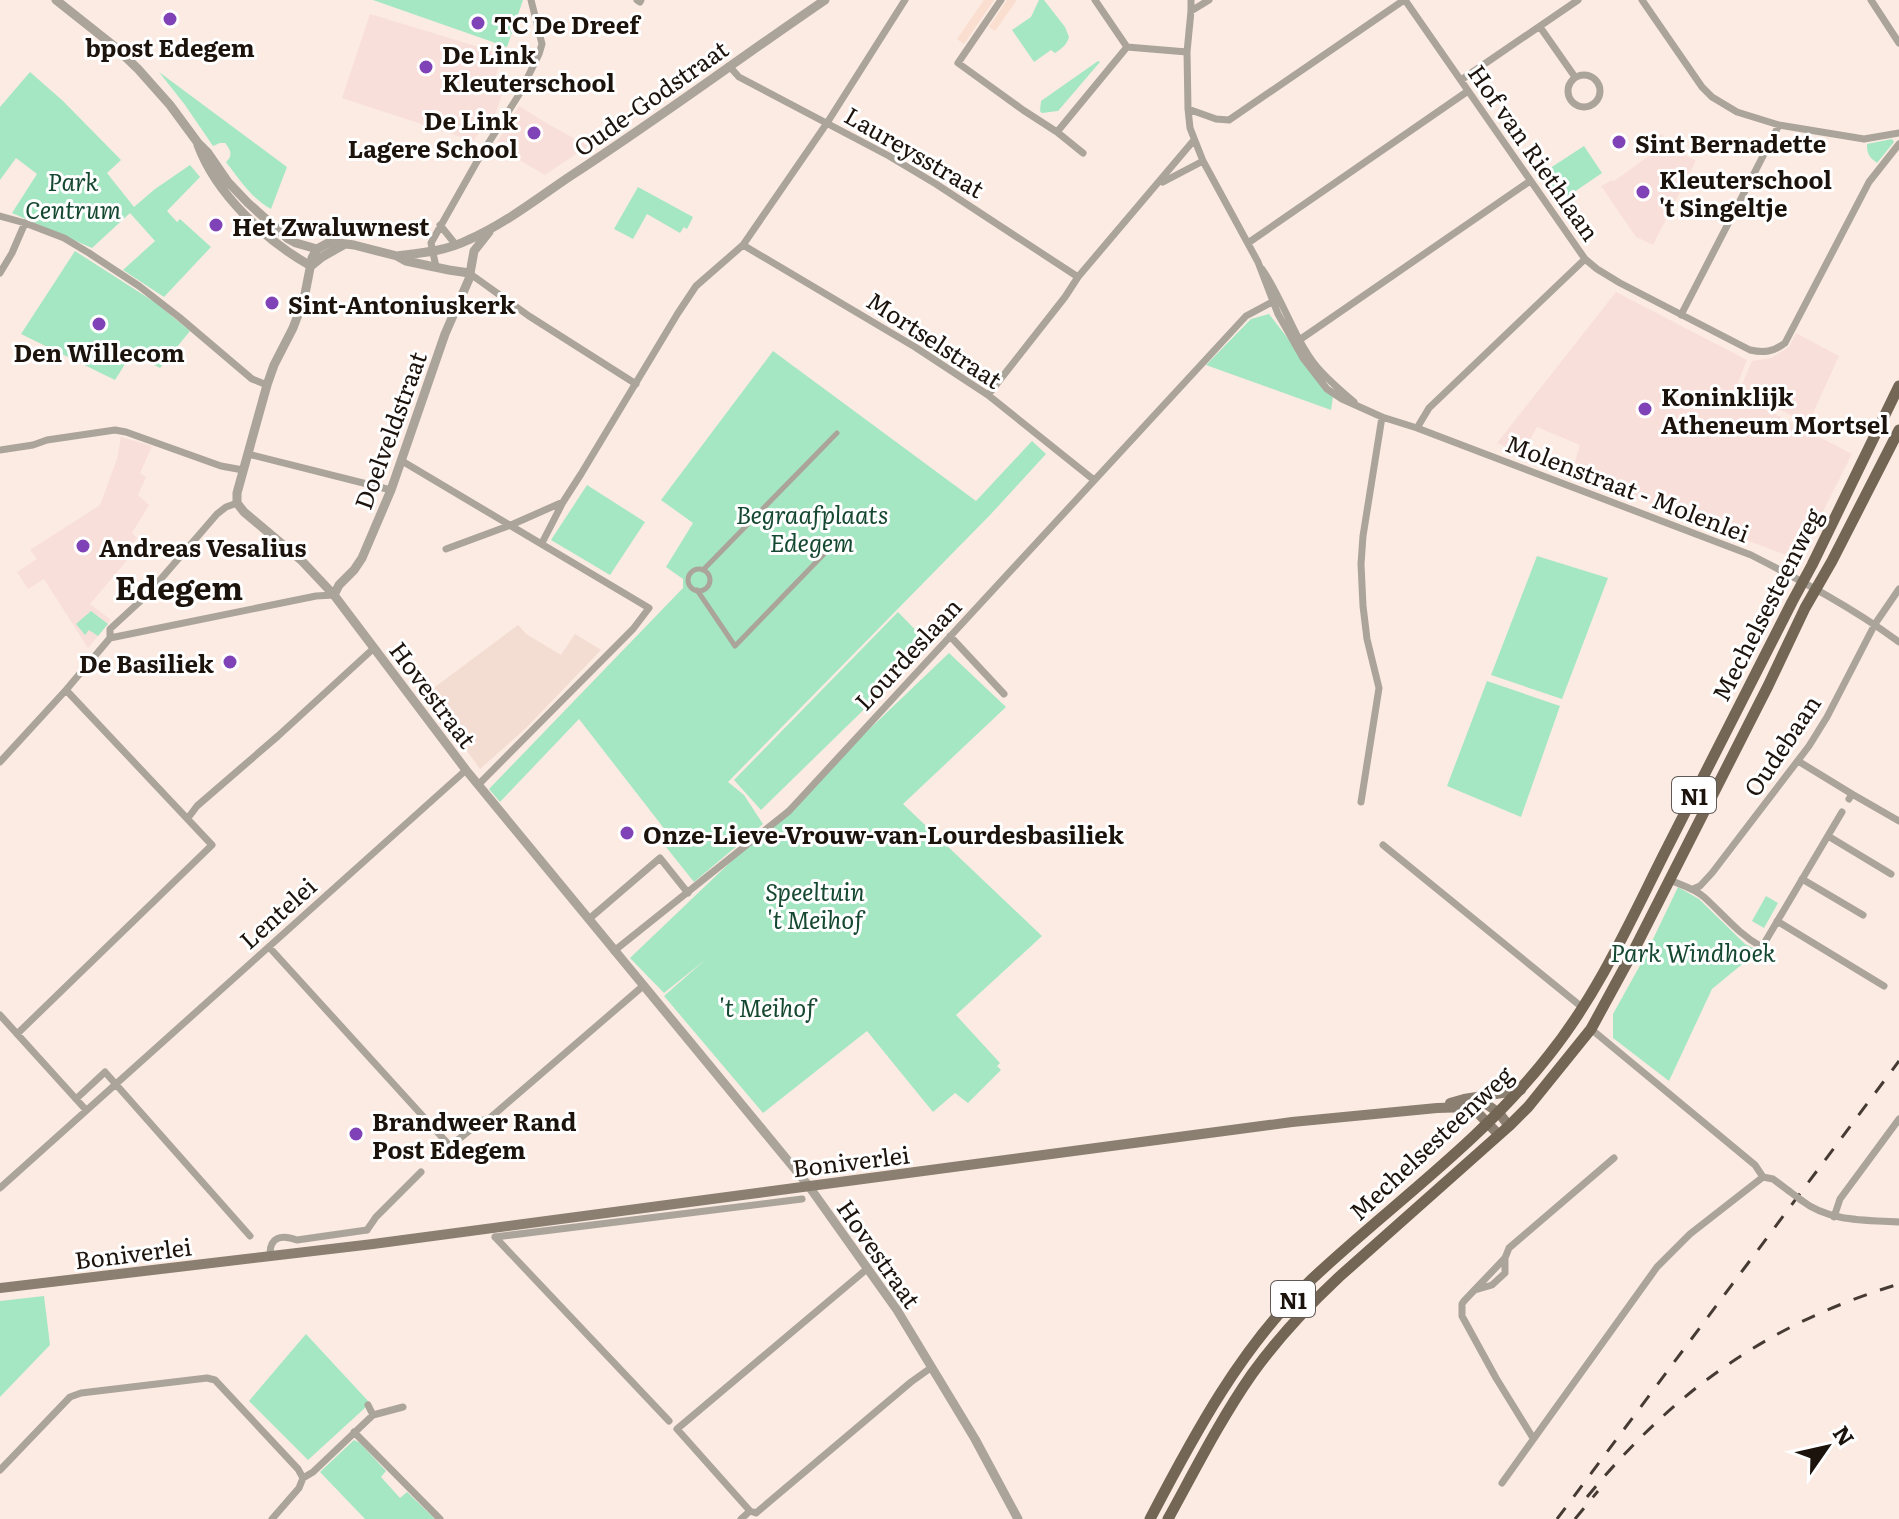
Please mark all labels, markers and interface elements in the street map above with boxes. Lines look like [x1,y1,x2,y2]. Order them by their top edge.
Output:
place label: TC De Dreef [494,6,642,41]
marker: bpost Edegem [161,10,179,28]
marker: TC De Dreef [469,14,487,32]
place label: bpost Edegem [85,29,255,64]
street label: Oude-Godstraat [566,30,735,163]
place label: De Link Kleuterschool [442,36,615,99]
street label: Hof van Riethlaan [1461,57,1609,247]
marker: De Link Kleuterschool [417,58,435,76]
street label: Laureysstraat [839,97,992,205]
place label: De Link Lagere School [348,102,519,165]
marker: De Link Lagere School [525,124,543,142]
place label: Sint Bernadette [1635,125,1826,160]
marker: Sint Bernadette [1610,133,1628,151]
place label: Kleuterschool 't Singeltje [1659,161,1832,224]
park label: Park Centrum [25,163,121,226]
marker: Kleuterschool 't Singeltje [1634,183,1652,201]
place label: Het Zwaluwnest [232,208,430,243]
marker: Het Zwaluwnest [207,216,225,234]
street label: Mortselstraat [860,282,1010,396]
place label: Sint-Antoniuskerk [288,286,516,321]
marker: Sint-Antoniuskerk [263,294,281,312]
marker: Den Willecom [90,315,108,333]
place label: Den Willecom [13,334,185,369]
street label: Doelveldstraat [344,346,434,514]
place label: Koninklijk Atheneum Mortsel [1661,378,1889,441]
marker: Koninklijk Atheneum Mortsel [1636,400,1654,418]
street label: Molenstraat - Molenlei [1501,424,1755,550]
park label: Begraafplaats Edegem [736,496,888,559]
street label: Mechelsesteenweg [1702,501,1830,707]
place label: Andreas Vesalius [99,529,306,564]
marker: Andreas Vesalius [74,537,92,555]
district label: Edegem [115,562,243,610]
street label: Lourdeslaan [846,589,968,717]
street label: Hovestraat [382,633,486,755]
place label: De Basiliek [79,645,215,680]
marker: De Basiliek [221,653,239,671]
street label: Oudebaan [1734,687,1828,803]
road number: N1 [1672,777,1716,813]
place label: Onze-Lieve-Vrouw-van-Lourdesbasiliek [643,816,1125,851]
marker: Onze-Lieve-Vrouw-van-Lourdesbasiliek [618,824,636,842]
street label: Lentelei [231,868,323,956]
park label: Speeltuin 't Meihof [765,873,866,936]
park label: Park Windhoek [1610,934,1777,969]
park label: 't Meihof [719,989,818,1024]
street label: Mechelsesteenweg [1340,1056,1520,1227]
place label: Brandweer Rand Post Edegem [372,1103,577,1166]
marker: Brandweer Rand Post Edegem [347,1125,365,1143]
street label: Boniverlei [790,1135,912,1185]
street label: Hovestraat [830,1192,930,1315]
street label: Boniverlei [72,1227,194,1277]
road number: N1 [1271,1281,1315,1317]
north arrow [1787,1407,1867,1487]
text: N [1826,1418,1864,1452]

